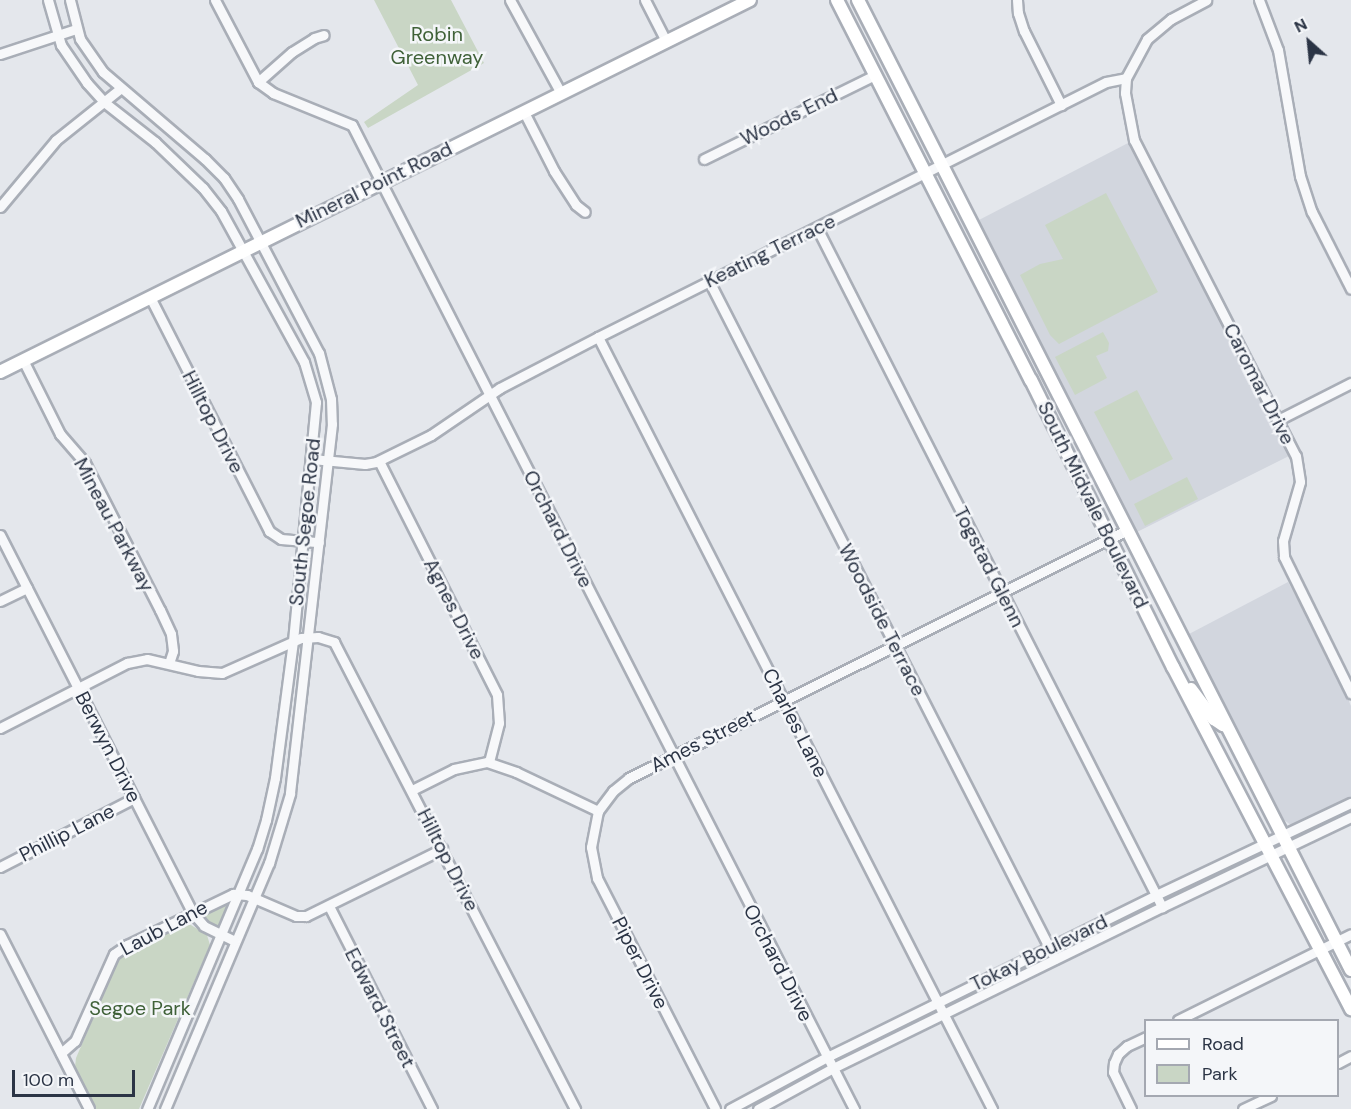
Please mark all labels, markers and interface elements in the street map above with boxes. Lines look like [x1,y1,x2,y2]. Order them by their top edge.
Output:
north arrow [1279,12,1339,72]
text: N [1291,14,1311,38]
park label: Robin Greenway [391,23,483,70]
street label: Woods End [736,83,842,151]
street label: Mineral Point Road [292,137,456,233]
street label: Keating Terrace [701,209,839,293]
street label: Caromar Drive [1218,319,1300,449]
street label: Hilltop Drive [177,367,249,477]
street label: South Midvale Boulevard [1032,398,1154,612]
street label: South Segoe Road [284,437,326,607]
street label: Mineau Parkway [69,454,159,596]
street label: Orchard Drive [518,466,598,592]
street label: Togstad Glenn [948,503,1030,631]
street label: Woodside Terrace [833,540,931,700]
street label: Agnes Drive [418,555,490,663]
street label: Charles Lane [757,664,833,782]
street label: Berwyn Drive [70,687,146,807]
street label: Ames Street [647,704,759,778]
street label: Phillip Lane [15,799,119,867]
street label: Hilltop Drive [412,805,484,915]
street label: Laub Lane [116,895,212,961]
street label: Orchard Drive [738,900,818,1026]
street label: Tokay Boulevard [967,909,1111,997]
street label: Piper Drive [607,913,673,1013]
street label: Edward Street [340,944,420,1072]
park label: Segoe Park [89,996,191,1020]
legend [1144,1019,1339,1097]
text: Road [1202,1032,1244,1056]
scale bar [15,1058,138,1096]
text: Park [1202,1062,1238,1086]
text: 100 m [23,1068,74,1092]

